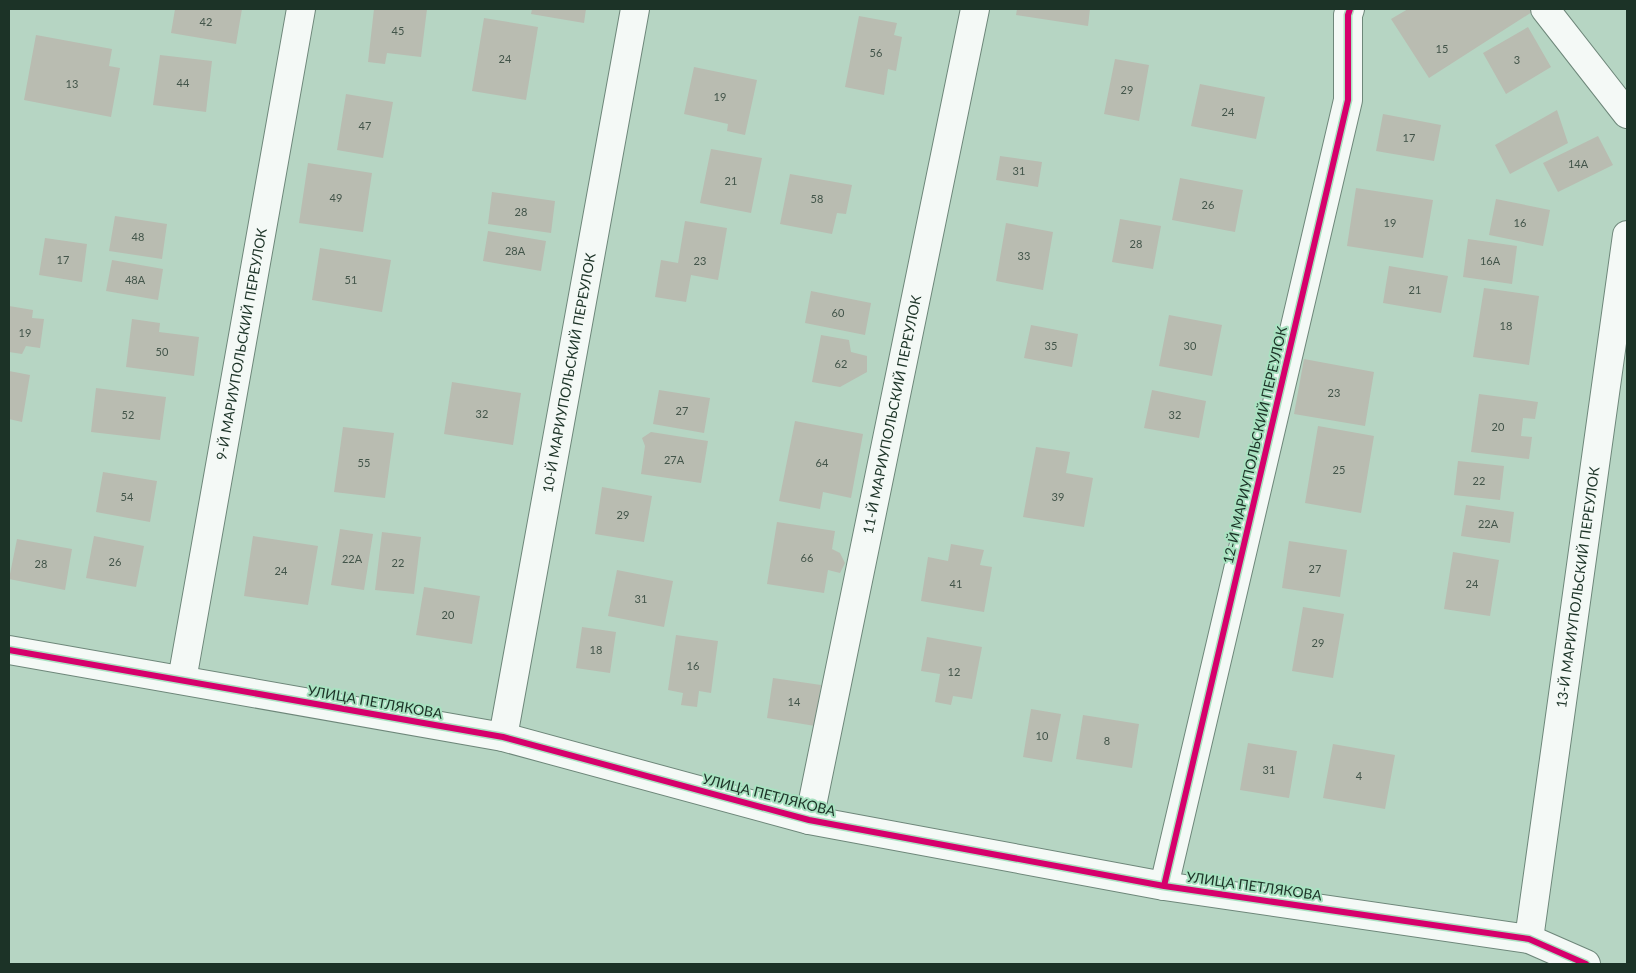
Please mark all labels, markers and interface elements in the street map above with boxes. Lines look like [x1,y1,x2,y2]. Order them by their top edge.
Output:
house number: 42 [200,15,212,28]
house number: 45 [392,24,404,37]
house number: 15 [1436,42,1448,55]
house number: 56 [870,46,882,59]
house number: 24 [499,52,512,65]
house number: 3 [1514,53,1520,66]
house number: 44 [177,76,190,89]
house number: 13 [66,77,78,90]
house number: 29 [1121,83,1133,96]
house number: 19 [714,90,726,103]
house number: 24 [1222,105,1235,118]
house number: 47 [359,119,371,132]
house number: 17 [1403,131,1415,144]
house number: 14А [1568,157,1589,170]
house number: 31 [1013,164,1025,177]
house number: 21 [725,174,737,187]
house number: 49 [330,191,342,204]
house number: 58 [811,192,823,205]
house number: 26 [1202,198,1214,211]
house number: 28 [515,205,527,218]
house number: 19 [1384,216,1396,229]
house number: 16 [1514,216,1526,229]
street label: 9-Й МАРИУПОЛЬСКИЙ ПЕРЕУЛОК [212,226,270,461]
house number: 48 [132,230,144,243]
house number: 28 [1130,237,1142,250]
house number: 28А [505,244,526,257]
house number: 33 [1018,249,1030,262]
street label: 10-Й МАРИУПОЛЬСКИЙ ПЕРЕУЛОК [538,251,599,494]
house number: 17 [57,253,69,266]
house number: 23 [694,254,706,267]
house number: 16А [1480,254,1501,267]
house number: 48А [125,273,146,286]
house number: 51 [345,273,357,286]
house number: 21 [1409,283,1421,296]
street label: 11-Й МАРИУПОЛЬСКИЙ ПЕРЕУЛОК [859,293,924,535]
house number: 60 [832,306,845,319]
house number: 18 [1500,319,1512,332]
street label: 12-Й МАРИУПОЛЬСКИЙ ПЕРЕУЛОК [1219,324,1290,565]
house number: 19 [19,326,31,339]
house number: 35 [1045,339,1057,352]
house number: 30 [1184,339,1197,352]
house number: 50 [156,345,169,358]
house number: 62 [835,357,847,370]
house number: 23 [1328,386,1340,399]
house number: 27 [676,404,688,417]
house number: 32 [476,407,488,420]
house number: 52 [122,408,134,421]
house number: 32 [1169,408,1181,421]
house number: 20 [1492,420,1505,433]
house number: 27А [664,453,685,466]
house number: 55 [358,456,370,469]
house number: 64 [816,456,829,469]
house number: 25 [1333,463,1345,476]
street label: 13-Й МАРИУПОЛЬСКИЙ ПЕРЕУЛОК [1552,465,1603,709]
house number: 22 [1473,474,1485,487]
house number: 54 [121,490,134,503]
house number: 39 [1052,490,1064,503]
house number: 29 [617,508,629,521]
house number: 22А [1478,517,1499,530]
house number: 66 [801,551,813,564]
house number: 22А [342,552,363,565]
house number: 26 [109,555,121,568]
house number: 22 [392,556,404,569]
house number: 28 [35,557,47,570]
house number: 27 [1309,562,1321,575]
house number: 24 [275,564,288,577]
house number: 41 [950,577,962,590]
house number: 24 [1466,577,1479,590]
house number: 31 [635,592,647,605]
house number: 20 [442,608,455,621]
house number: 29 [1312,636,1324,649]
house number: 18 [590,643,602,656]
house number: 16 [687,659,699,672]
house number: 12 [948,665,960,678]
street label: УЛИЦА ПЕТЛЯКОВА [306,681,444,722]
house number: 14 [788,695,801,708]
house number: 10 [1036,729,1049,742]
house number: 8 [1104,734,1110,747]
house number: 31 [1263,763,1275,776]
house number: 4 [1356,769,1363,782]
street label: УЛИЦА ПЕТЛЯКОВА [701,770,838,819]
street label: УЛИЦА ПЕТЛЯКОВА [1185,868,1323,904]

